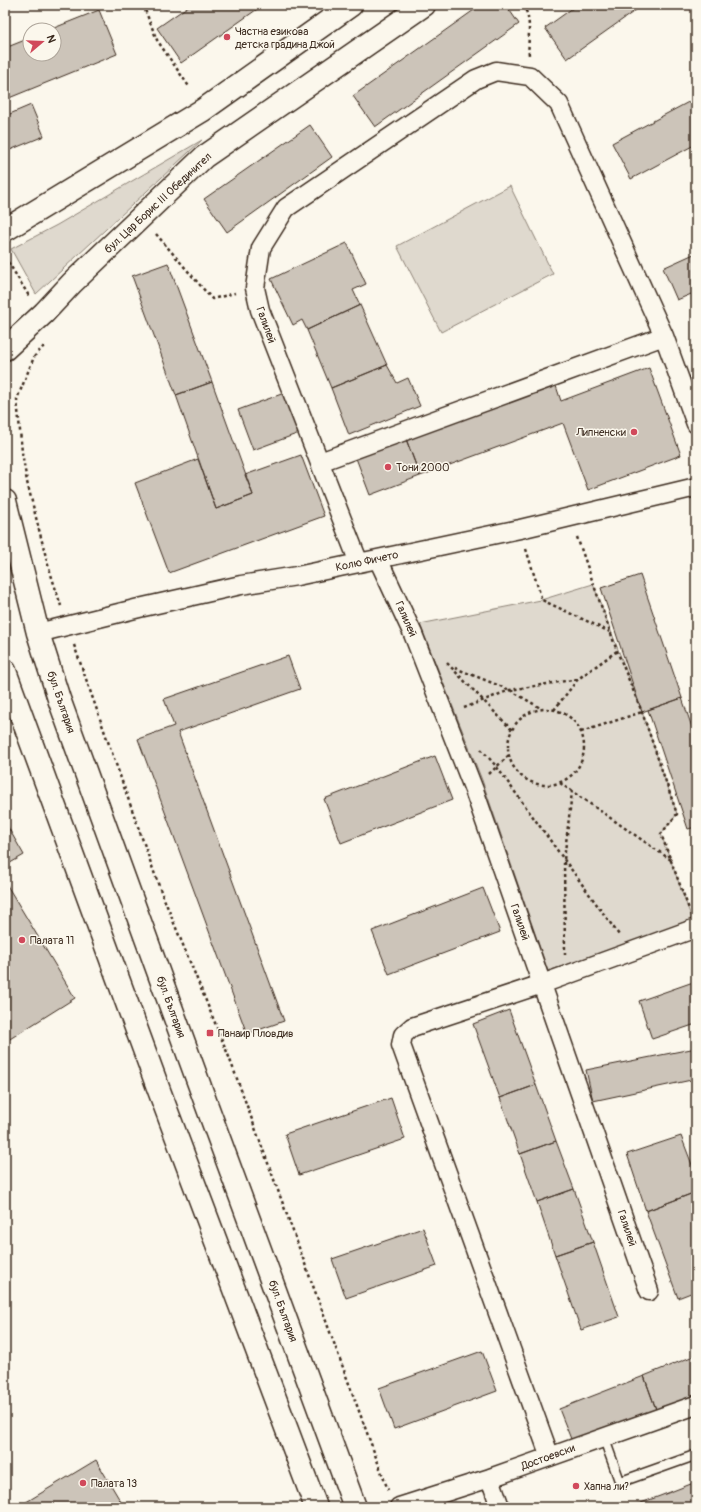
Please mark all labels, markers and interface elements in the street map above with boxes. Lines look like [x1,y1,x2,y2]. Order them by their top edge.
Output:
north arrow [22,22,62,62]
place label: Частна езикова детска градина Джой [235,25,335,51]
marker: Частна езикова детска градина Джой [222,32,232,42]
text: N [44,33,59,45]
street label: бул. Цар Борис III Обединител [102,150,214,256]
street label: Галилей [253,305,279,345]
place label: Липненски [575,426,626,439]
marker: Липненски [629,427,639,437]
place label: Тони 2000 [396,461,449,474]
marker: Тони 2000 [383,462,393,472]
street label: Колю Фичето [335,548,400,574]
street label: Галилей [392,599,420,639]
street label: бул. България [44,669,78,735]
street label: Галилей [508,902,532,942]
place label: Палата 11 [30,934,74,947]
marker: Палата 11 [17,935,27,945]
street label: бул. България [154,974,188,1040]
place label: Панаир Пловдив [218,1027,293,1040]
marker: Панаир Пловдив [205,1028,215,1038]
street label: Галилей [615,1208,639,1248]
street label: бул. България [266,1278,300,1344]
street label: Достоевски [518,1441,577,1473]
place label: Палата 13 [91,1477,137,1490]
marker: Палата 13 [78,1478,88,1488]
place label: Хапна ли? [584,1480,629,1493]
marker: Хапна ли? [571,1481,581,1491]

